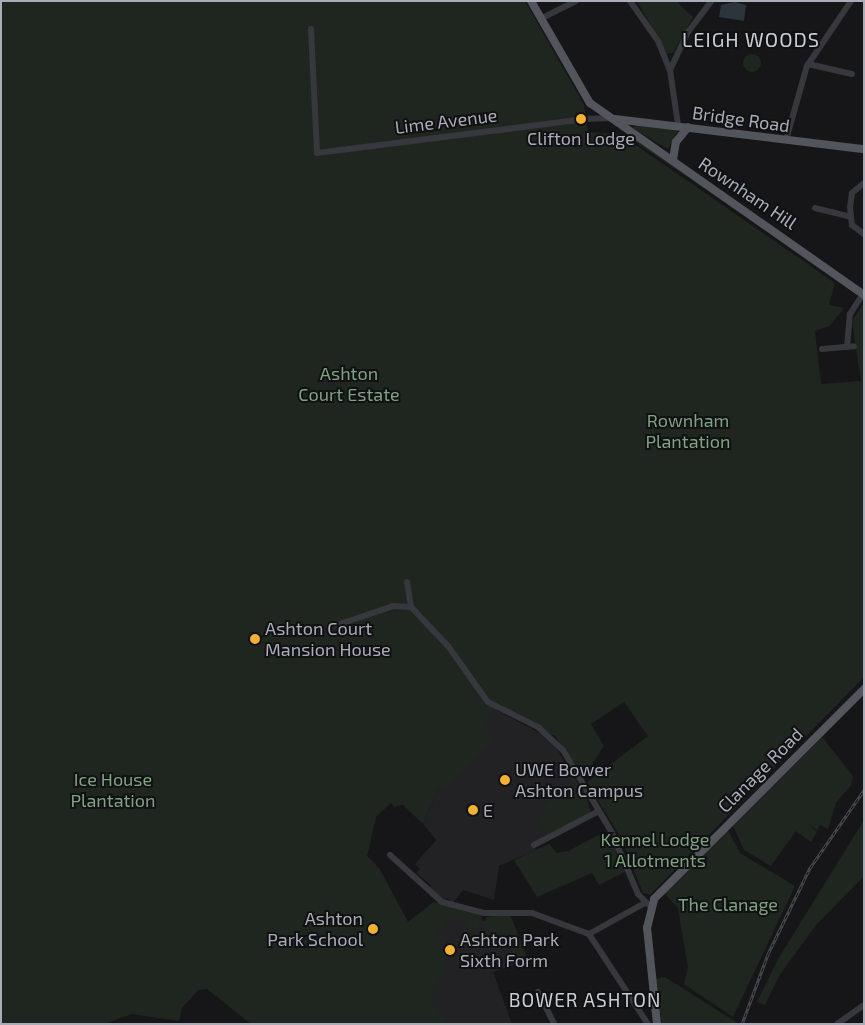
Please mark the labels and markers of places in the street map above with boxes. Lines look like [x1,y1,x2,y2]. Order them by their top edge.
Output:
marker: Clifton Lodge [575,113,587,125]
place label: Clifton Lodge [527,127,635,149]
place label: Ashton Court Mansion House [265,618,391,660]
marker: Ashton Court Mansion House [249,633,261,645]
place label: UWE Bower Ashton Campus [515,759,643,802]
marker: UWE Bower Ashton Campus [499,774,511,786]
place label: E [483,799,493,821]
marker: E [467,804,479,816]
place label: Ashton Park School [267,908,363,951]
marker: Ashton Park School [367,923,379,935]
place label: Ashton Park Sixth Form [460,929,559,972]
marker: Ashton Park Sixth Form [444,944,456,956]

